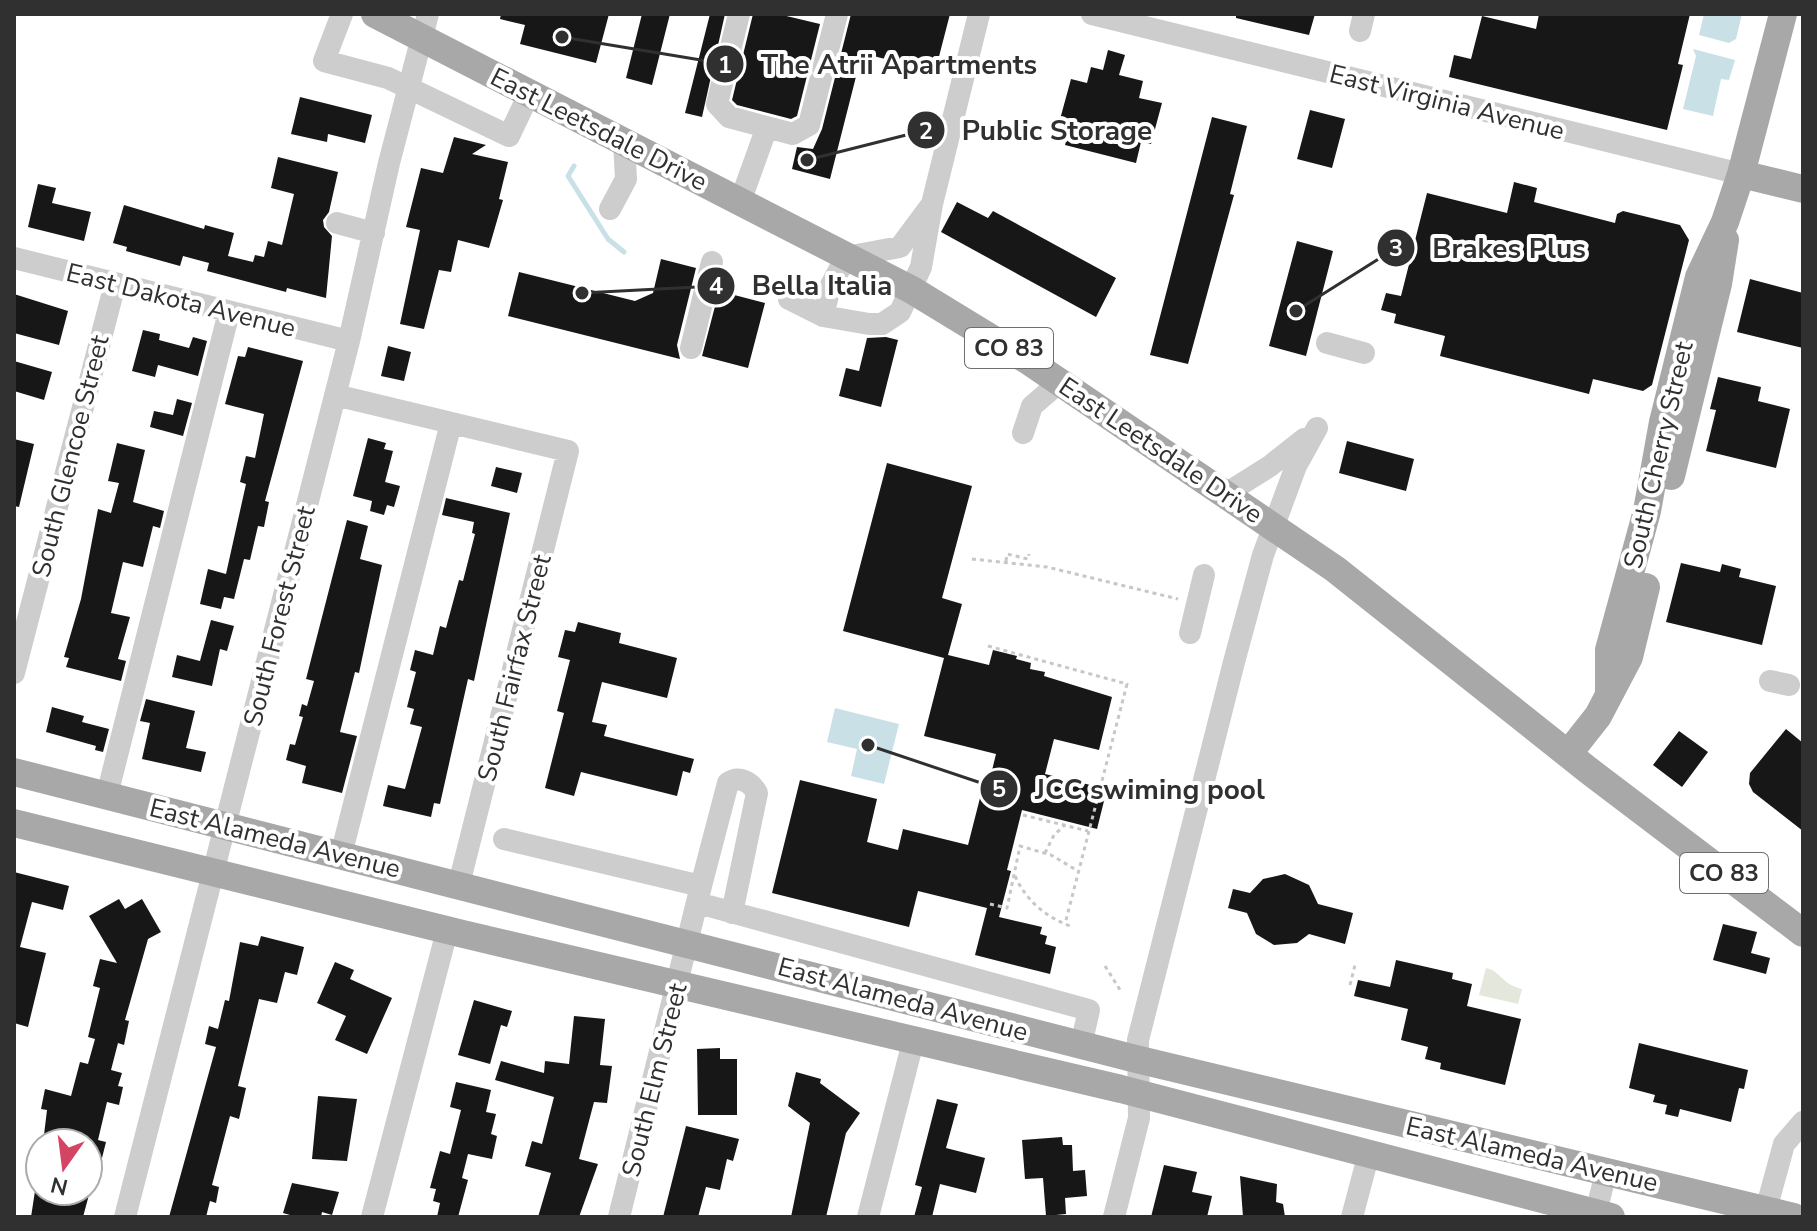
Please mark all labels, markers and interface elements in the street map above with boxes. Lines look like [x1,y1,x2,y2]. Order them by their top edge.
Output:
callout: The Atrii Apartments [705,38,1053,90]
text: The Atrii Apartments [761,46,1037,84]
text: 1 [718,49,732,81]
street label: East Virginia Avenue [1326,56,1568,149]
street label: East Leetsdale Drive [484,60,713,199]
callout: Public Storage [906,104,1168,156]
text: Public Storage [962,112,1152,150]
text: 2 [919,115,933,147]
callout: Brakes Plus [1376,222,1602,274]
text: Brakes Plus [1432,230,1586,268]
text: 3 [1389,232,1403,264]
street label: East Dakota Avenue [63,255,299,346]
callout: Bella Italia [696,260,909,312]
text: Bella Italia [752,267,892,305]
text: 4 [709,270,723,302]
road number: CO 83 [965,328,1053,368]
street label: South Glencoe Street [23,331,118,581]
street label: South Cherry Street [1615,337,1702,572]
street label: East Leetsdale Drive [1052,369,1270,532]
street label: South Forest Street [235,501,324,730]
street label: South Fairfax Street [469,550,560,785]
callout: JCC swiming pool [979,763,1281,815]
text: JCC swiming pool [1034,771,1265,809]
text: 5 [992,773,1006,805]
street label: East Alameda Avenue [146,790,404,887]
road number: CO 83 [1680,853,1768,893]
street label: East Alameda Avenue [774,949,1032,1050]
street label: South Elm Street [614,979,696,1181]
street label: East Alameda Avenue [1402,1108,1661,1201]
north arrow [24,1127,104,1207]
text: N [48,1169,71,1202]

